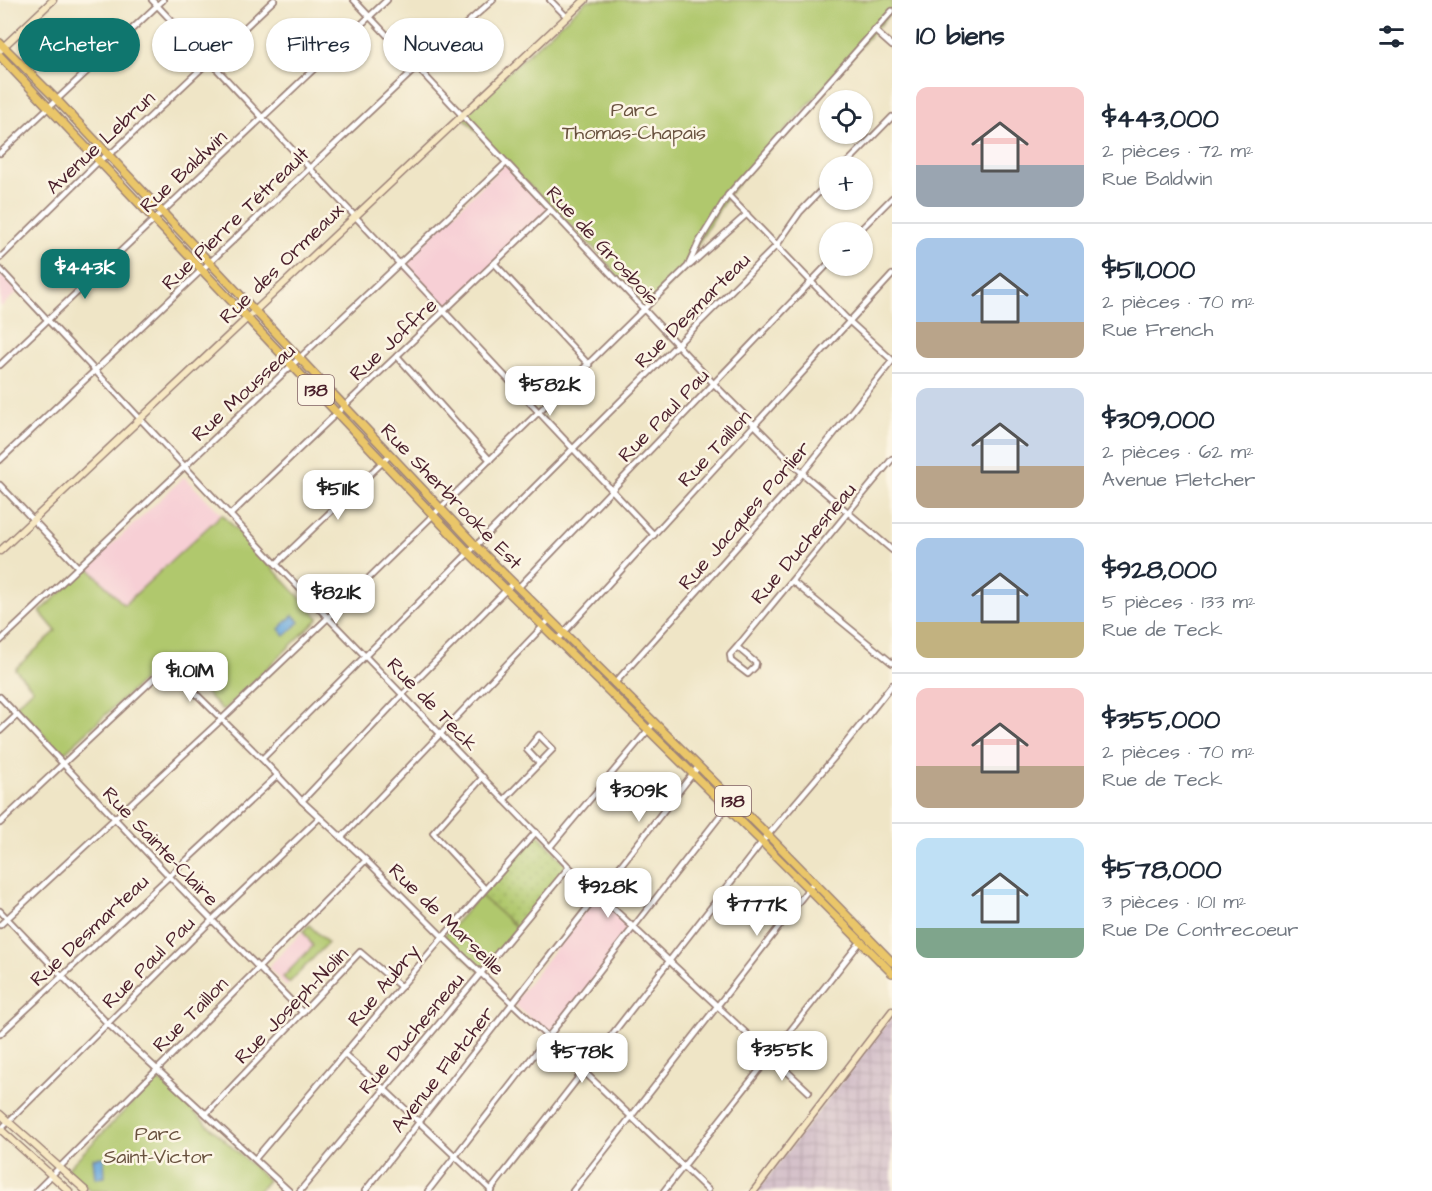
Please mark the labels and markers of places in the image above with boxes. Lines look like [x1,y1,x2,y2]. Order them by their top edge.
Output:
pin: $443K [43,249,127,300]
pin: $582K [508,366,592,417]
pin: $511K [296,470,380,521]
pin: $821K [294,574,378,625]
pin: $1.01M [141,652,239,703]
pin: $309K [597,772,681,823]
pin: $928K [566,868,650,919]
pin: $777K [715,886,799,937]
pin: $355K [740,1031,824,1082]
pin: $578K [540,1033,624,1084]

